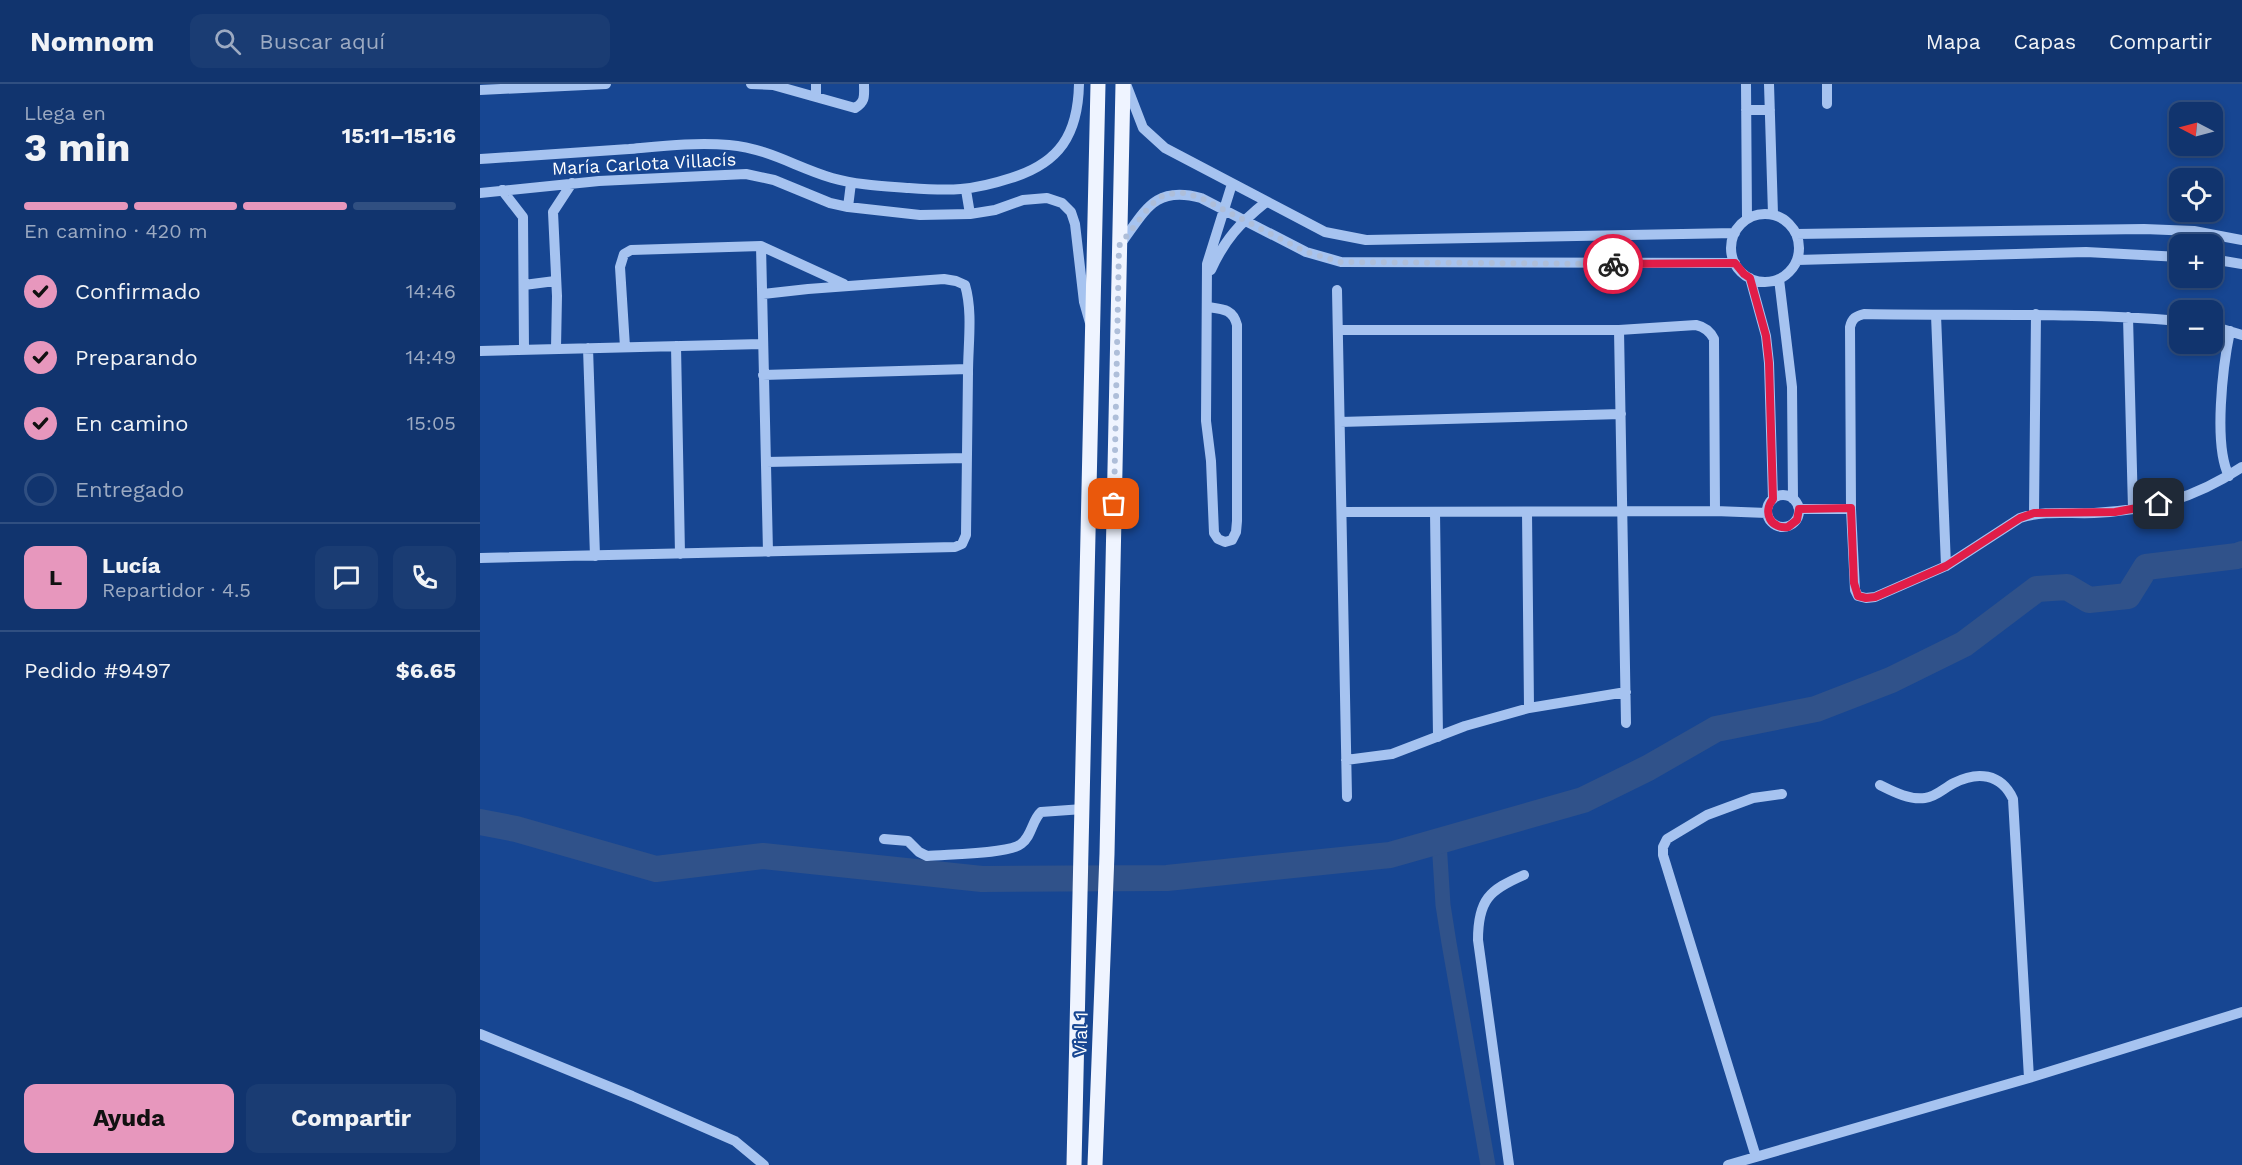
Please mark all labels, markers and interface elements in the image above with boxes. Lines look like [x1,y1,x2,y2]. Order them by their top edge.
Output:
search box [190,14,610,68]
text: Nomnom [30,25,154,58]
icon: search [211,25,244,58]
text: Buscar aquí [259,29,385,54]
text: Mapa [1926,29,1981,54]
text: Capas [2014,29,2076,54]
text: Compartir [2109,29,2212,54]
text: Llega en [24,101,106,125]
north arrow [2169,102,2223,156]
map controls [2169,102,2223,354]
text: 15:11–15:16 [342,123,456,148]
text: 3 min [24,125,131,170]
street label: María Carlota Villacís [551,148,737,179]
button: locate [2169,168,2223,222]
text: En camino · 420 m [24,219,208,243]
courier [1583,234,1643,294]
button: + [2169,234,2223,288]
icon: bike [1597,248,1630,281]
icon: check [24,275,57,308]
text: Confirmado [75,279,201,304]
text: 14:46 [406,279,456,303]
button: − [2169,300,2223,354]
icon: check [24,341,57,374]
text: Preparando [75,345,198,370]
text: 14:49 [406,345,456,369]
icon: check [24,407,57,440]
text: En camino [75,411,189,436]
text: 15:05 [407,411,456,435]
text: Entregado [75,477,184,502]
pin [1088,478,1139,529]
pin [2133,478,2184,529]
icon: bag [1097,487,1130,520]
icon: home [2142,487,2175,520]
button: chat [315,546,378,609]
button: phone [393,546,456,609]
text: Lucía [102,553,160,578]
text: L [49,565,62,590]
text: Repartidor · 4.5 [102,578,251,602]
text: Pedido #9497 [24,658,171,683]
text: $6.65 [396,658,456,683]
street label: Vial 1 [1069,1011,1092,1056]
button: Ayuda [24,1084,234,1153]
button: Compartir [246,1084,456,1153]

